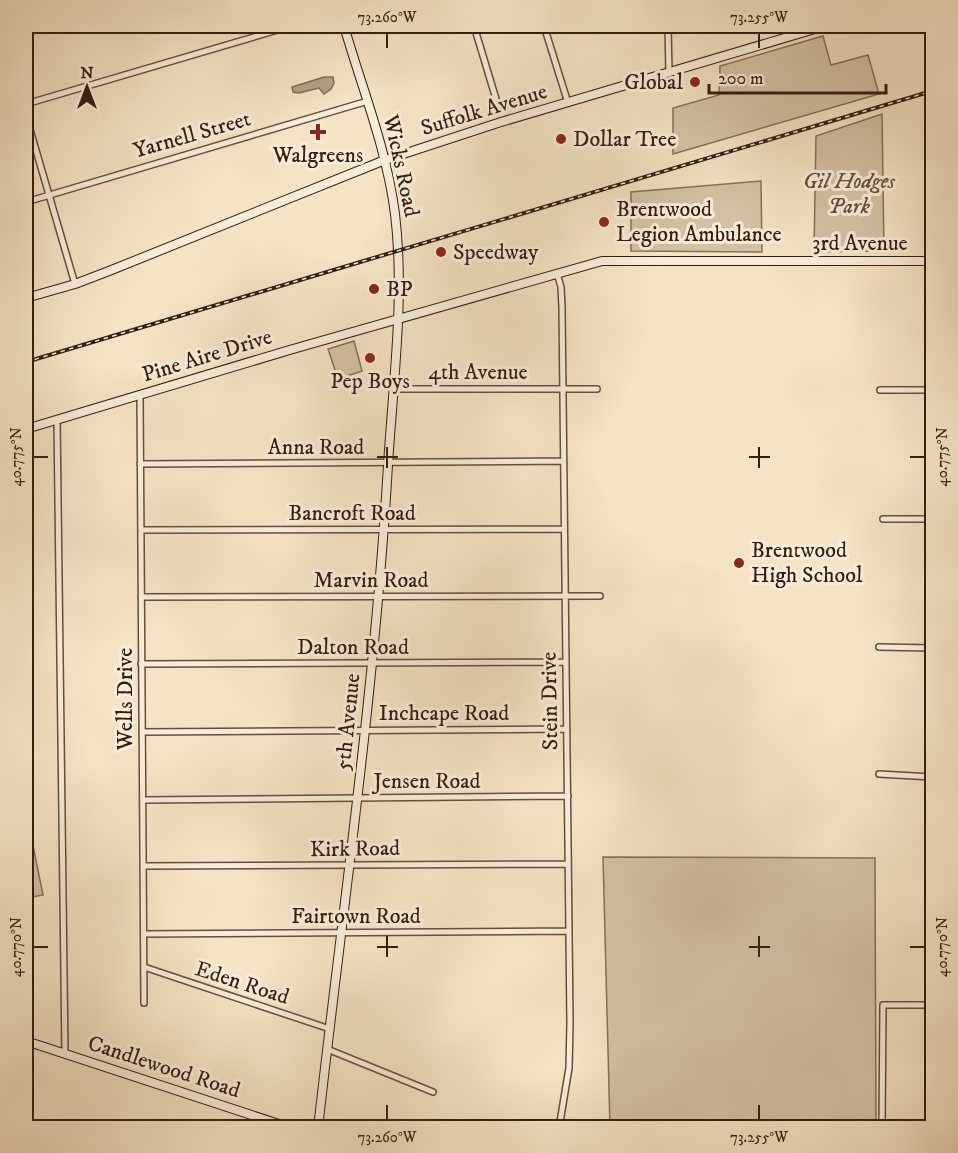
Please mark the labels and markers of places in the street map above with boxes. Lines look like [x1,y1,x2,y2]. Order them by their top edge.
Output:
place label: Global [624,69,683,96]
marker: Global [688,75,702,89]
marker: Walgreens [311,125,325,139]
place label: Dollar Tree [573,126,676,153]
marker: Dollar Tree [554,132,568,146]
place label: Walgreens [272,142,363,169]
place label: Brentwood Legion Ambulance [616,196,782,248]
marker: Brentwood Legion Ambulance [597,215,611,229]
place label: Speedway [453,239,539,266]
marker: Speedway [434,245,448,259]
place label: BP [386,276,413,303]
marker: BP [367,282,381,296]
marker: Pep Boys [363,351,377,365]
place label: Pep Boys [330,368,410,395]
place label: Brentwood High School [751,537,863,589]
marker: Brentwood High School [732,556,746,570]

